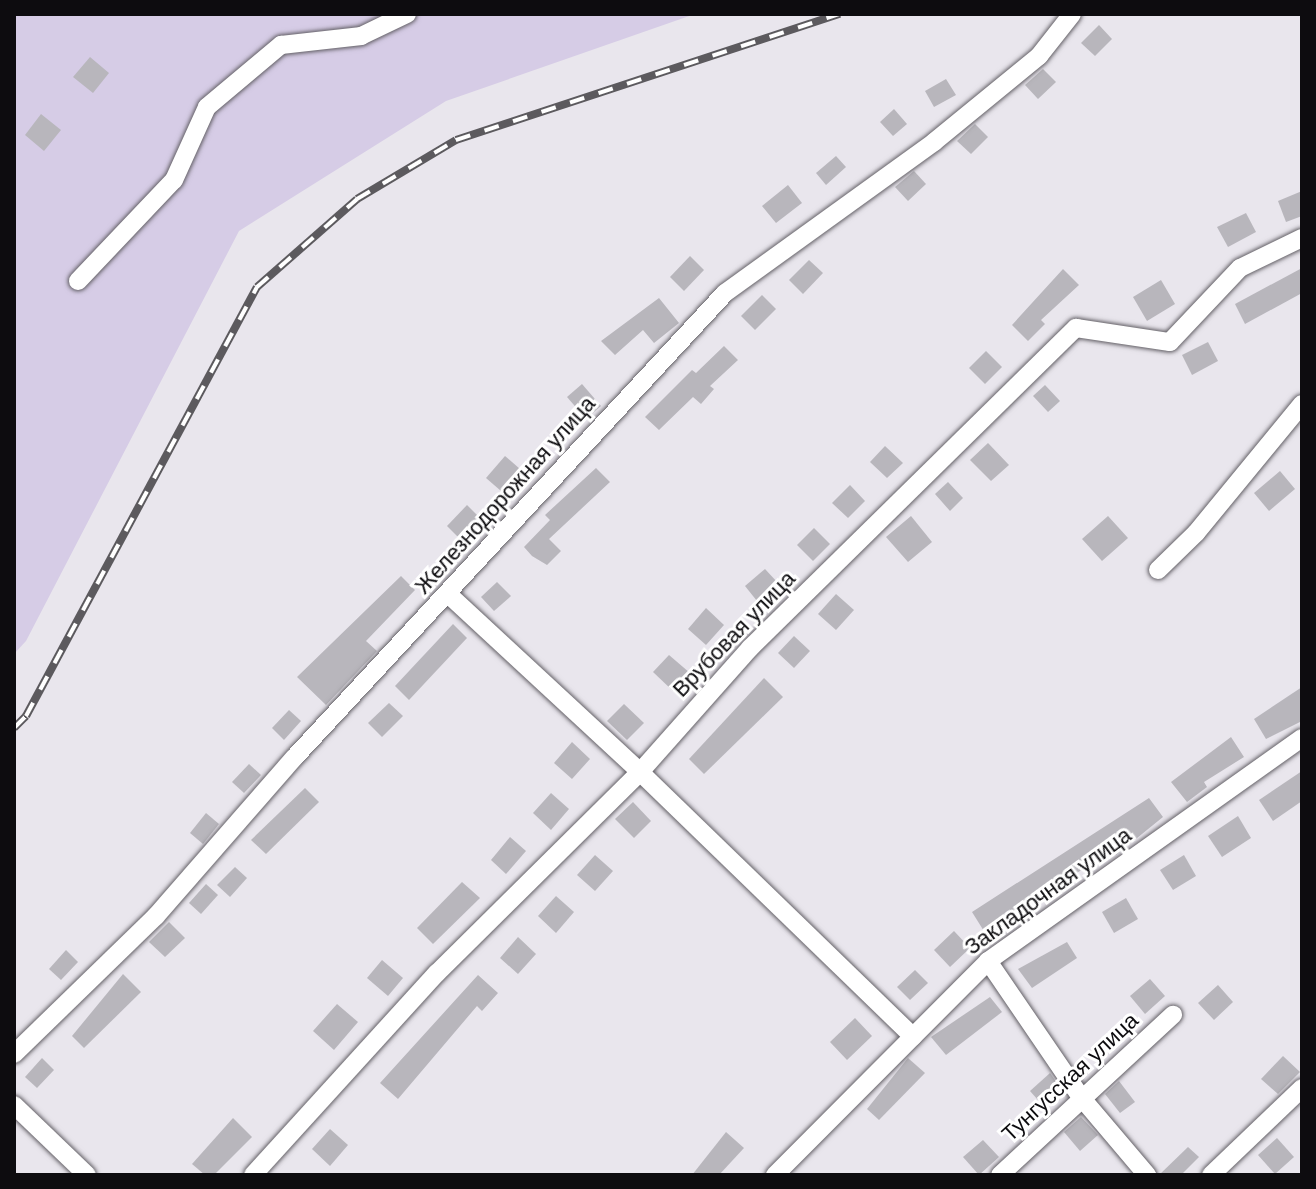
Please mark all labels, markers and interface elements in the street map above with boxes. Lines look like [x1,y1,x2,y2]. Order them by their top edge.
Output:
street label: Железнодорожная улица [409,391,601,599]
street label: Врубовая улица [667,566,801,702]
street label: Закладочная улица [960,822,1136,960]
street label: Тунгусская улица [996,1007,1144,1147]

